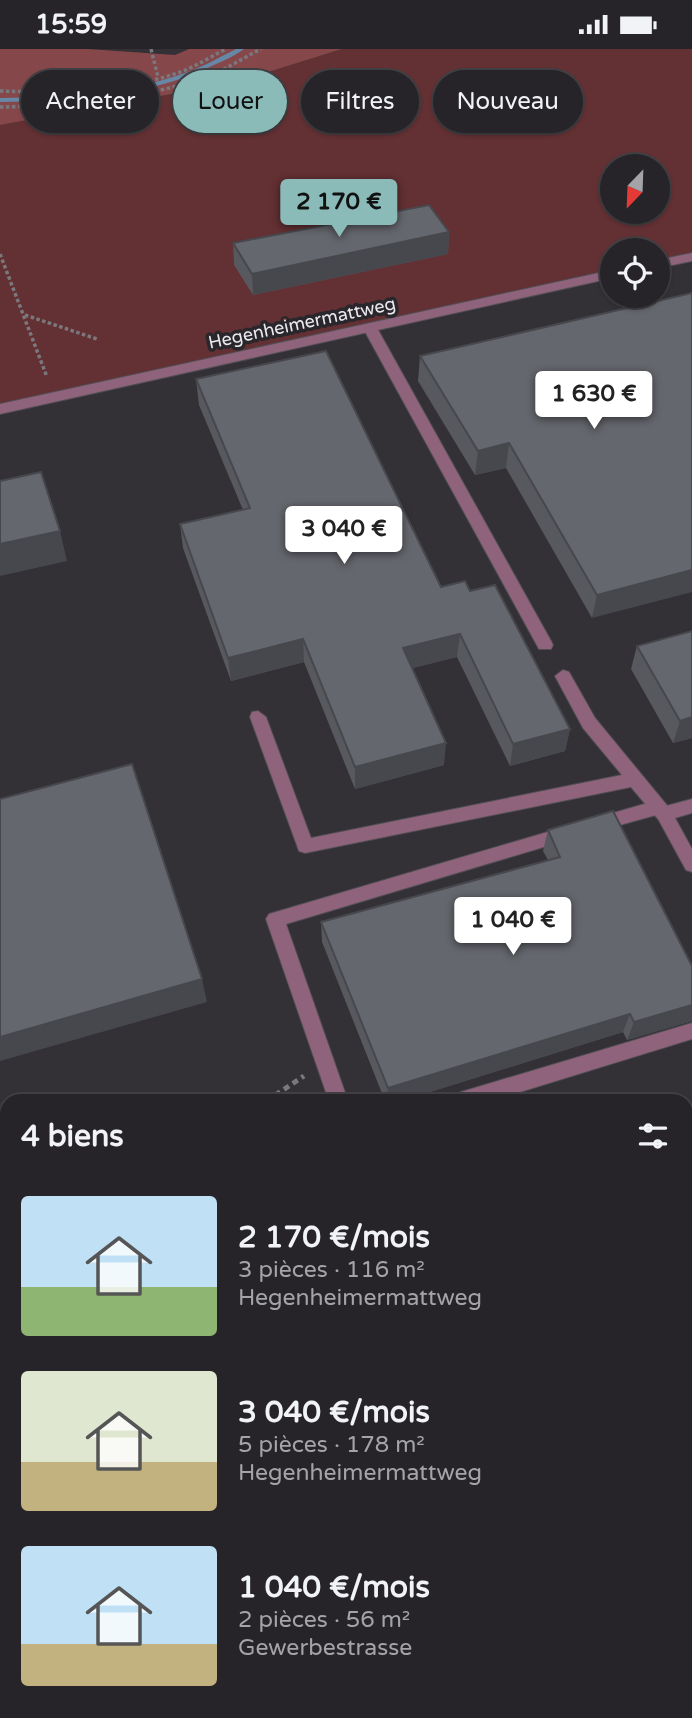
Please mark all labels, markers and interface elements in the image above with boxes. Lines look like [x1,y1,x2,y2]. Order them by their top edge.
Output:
text: 15:59 [35,9,107,40]
chip: Acheter [21,70,159,133]
chip: Louer [173,70,287,133]
chip: Filtres [301,70,419,133]
chip: Nouveau [433,70,583,133]
north arrow [600,154,670,224]
map controls [600,154,670,308]
pin: 2 170 € [274,179,404,239]
text: 2 170 € [296,188,382,216]
button: locate [600,238,670,308]
street label: Hegenheimermattweg [206,292,398,354]
pin: 1 630 € [529,371,659,431]
text: 1 630 € [551,380,637,408]
pin: 3 040 € [279,507,409,566]
text: 3 040 € [301,515,387,543]
pin: 1 040 € [448,897,578,957]
text: 1 040 € [470,906,556,934]
icon: filters [634,1117,672,1155]
text: 4 biens [21,1118,124,1155]
text: 2 170 €/mois [238,1219,430,1256]
icon: home [77,1224,161,1308]
text: 3 pièces · 116 m² [238,1256,425,1284]
text: Hegenheimermattweg [238,1284,482,1312]
text: 3 040 €/mois [238,1394,430,1431]
icon: home [77,1399,161,1483]
text: 5 pièces · 178 m² [238,1431,425,1459]
text: Hegenheimermattweg [238,1459,482,1487]
text: 1 040 €/mois [238,1569,430,1606]
icon: home [77,1574,161,1658]
text: 2 pièces · 56 m² [238,1606,410,1634]
text: Gewerbestrasse [238,1634,412,1662]

